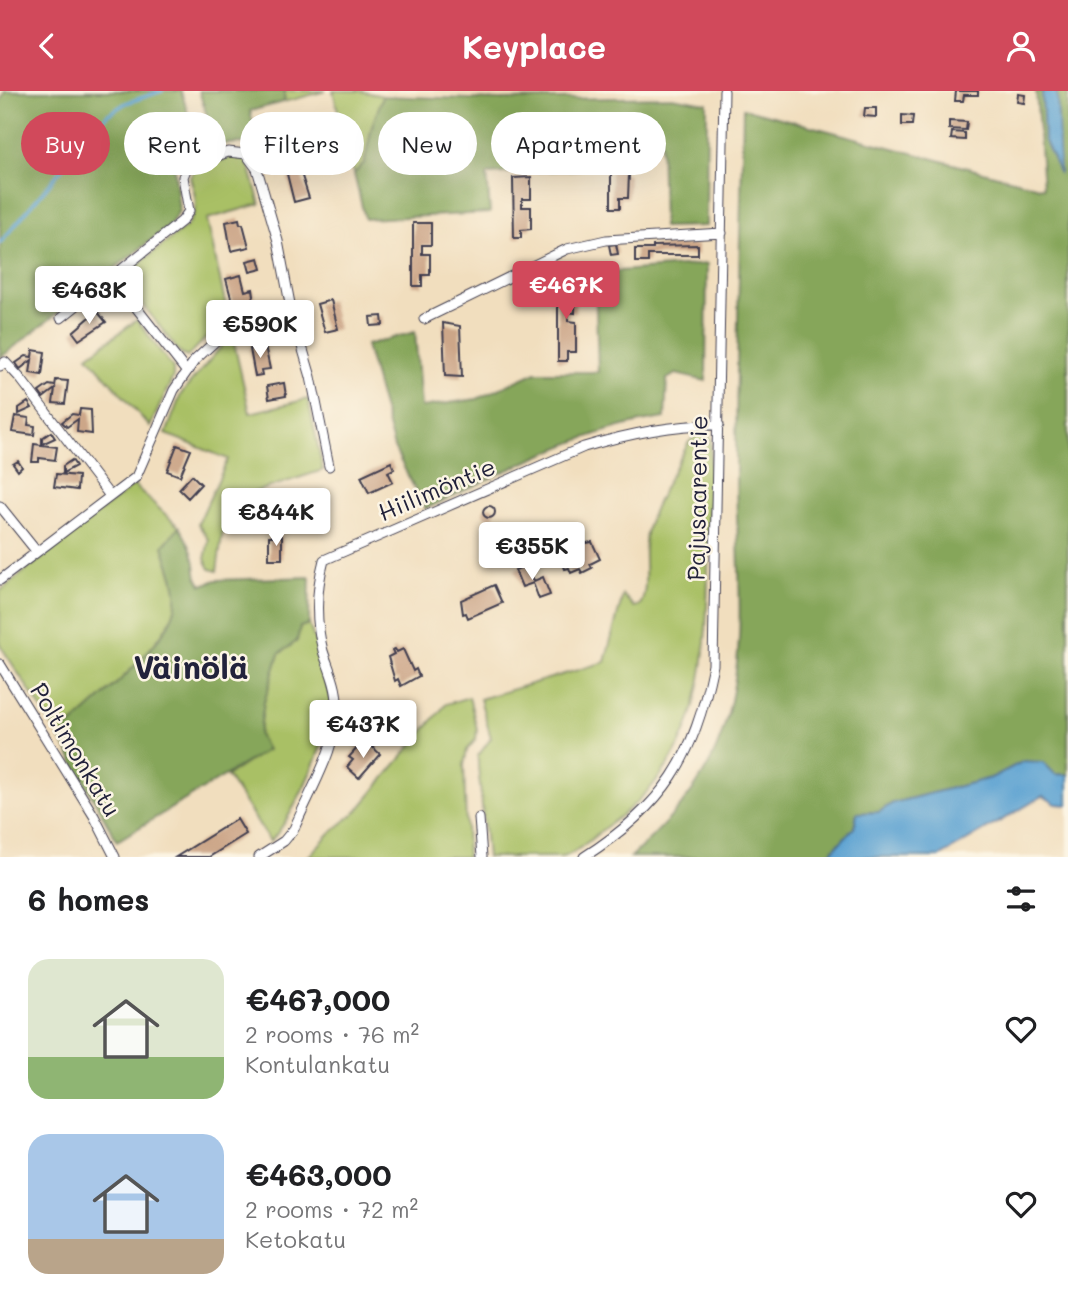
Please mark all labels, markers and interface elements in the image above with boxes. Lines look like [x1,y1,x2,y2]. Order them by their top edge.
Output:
text: Keyplace [462,25,606,67]
icon: back [28,27,66,65]
icon: person [1002,27,1040,65]
chip: Buy [21,112,110,175]
chip: Rent [124,112,226,175]
chip: Filters [240,112,364,175]
chip: New [378,112,477,175]
chip: Apartment [491,112,666,175]
pin: €467K [517,261,615,321]
pin: €463K [40,267,138,326]
text: €467K [528,269,604,299]
text: €463K [51,274,127,304]
pin: €590K [211,301,309,360]
text: €590K [222,308,298,338]
street label: Pajusaarentie [680,415,713,581]
street label: Hiilimöntie [373,450,500,527]
pin: €844K [227,489,325,548]
text: €844K [237,496,315,526]
pin: €355K [483,523,581,582]
text: €355K [495,530,569,560]
district label: Väinölä [133,645,249,687]
street label: Poltimonkatu [24,677,128,822]
pin: €437K [314,701,412,760]
text: €437K [326,708,400,738]
text: 6 homes [28,879,149,919]
icon: filters [1002,880,1040,918]
text: €467,000 [245,979,390,1019]
icon: home [84,987,168,1071]
icon: heart [1002,1010,1040,1048]
text: 2 rooms · 76 m² [245,1019,419,1049]
text: Kontulankatu [245,1049,390,1079]
text: €463,000 [245,1154,392,1194]
icon: home [84,1162,168,1246]
icon: heart [1002,1185,1040,1223]
text: 2 rooms · 72 m² [245,1194,418,1224]
text: Ketokatu [245,1224,346,1254]

